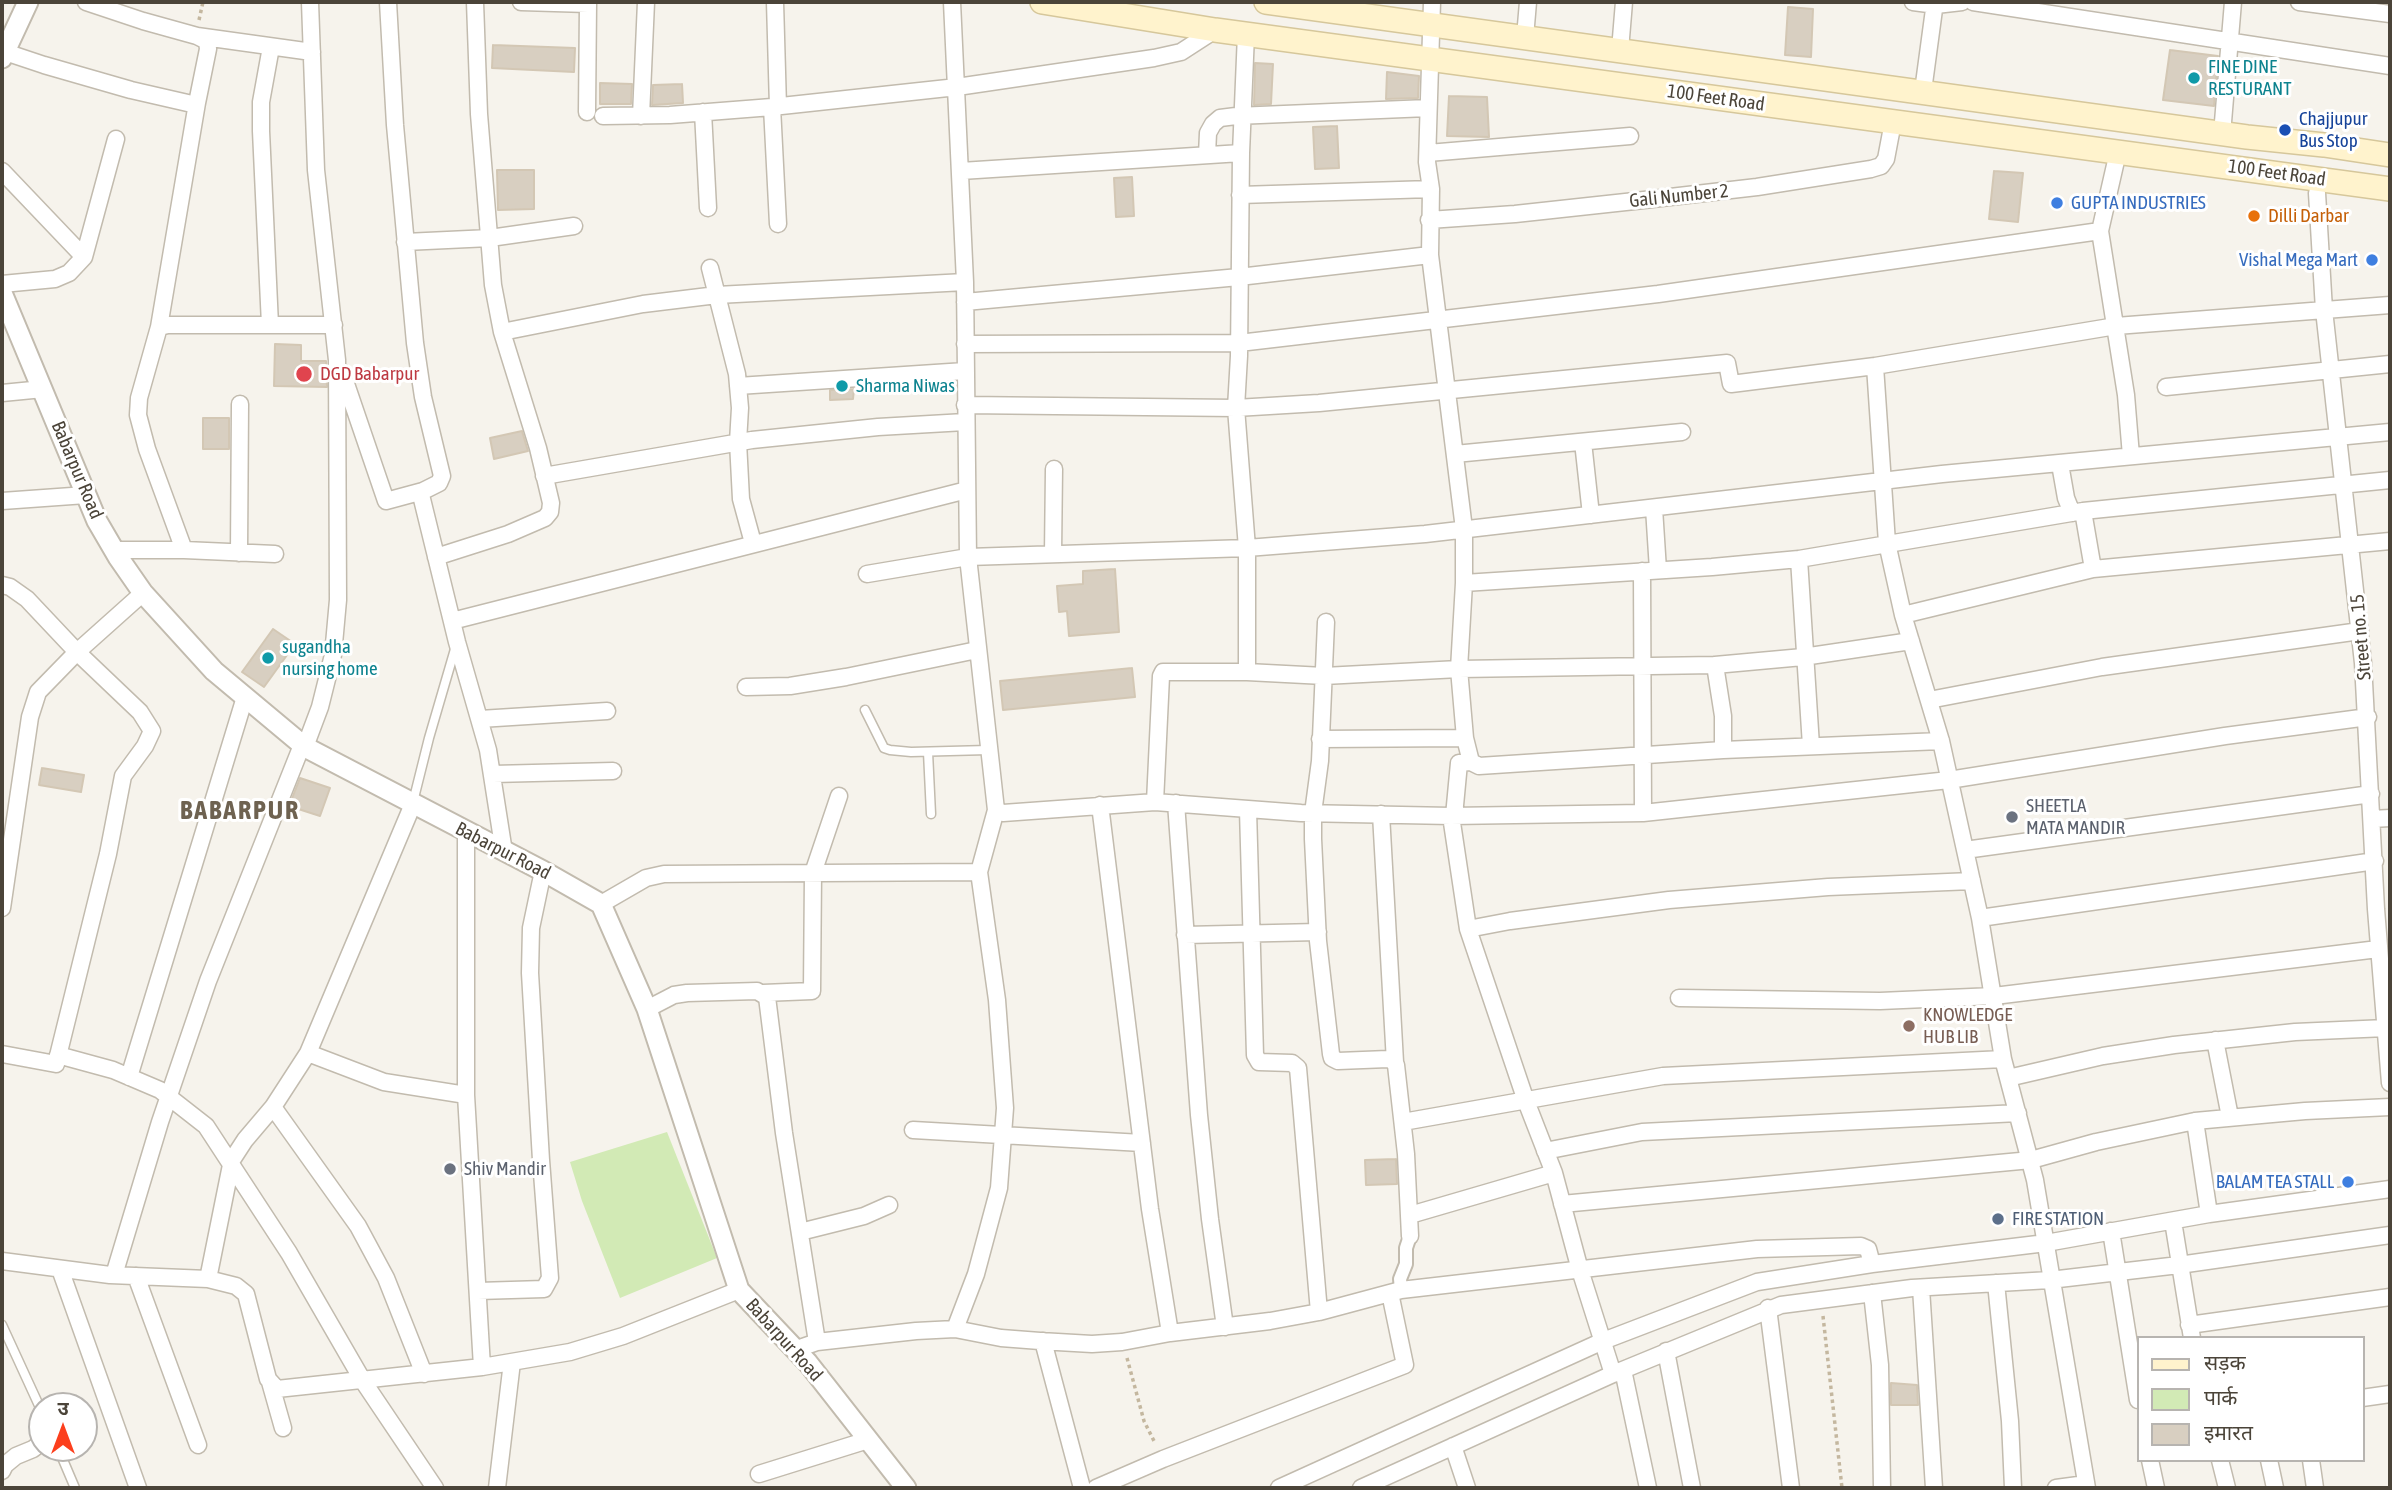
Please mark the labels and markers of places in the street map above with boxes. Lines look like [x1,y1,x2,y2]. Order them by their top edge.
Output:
place label: FINE DINE RESTURANT [2208,56,2291,100]
marker: FINE DINE RESTURANT [2186,70,2202,86]
place label: Chajjupur Bus Stop [2299,108,2367,152]
marker: Chajjupur Bus Stop [2277,122,2293,138]
place label: GUPTA INDUSTRIES [2071,192,2206,214]
marker: GUPTA INDUSTRIES [2049,195,2065,211]
place label: Dilli Darbar [2268,205,2349,227]
marker: Dilli Darbar [2246,208,2262,224]
place label: Vishal Mega Mart [2239,249,2358,271]
marker: Vishal Mega Mart [2364,252,2380,268]
place label: DGD Babarpur [320,363,419,385]
marker: DGD Babarpur [294,364,314,384]
place label: Sharma Niwas [856,375,955,397]
marker: Sharma Niwas [834,378,850,394]
place label: sugandha nursing home [282,636,378,680]
marker: sugandha nursing home [260,650,276,666]
place label: SHEETLA MATA MANDIR [2026,795,2125,839]
marker: SHEETLA MATA MANDIR [2004,809,2020,825]
place label: KNOWLEDGE HUB LIB [1923,1004,2012,1048]
marker: KNOWLEDGE HUB LIB [1901,1018,1917,1034]
place label: Shiv Mandir [464,1158,546,1180]
marker: Shiv Mandir [442,1161,458,1177]
place label: BALAM TEA STALL [2216,1171,2334,1193]
marker: BALAM TEA STALL [2340,1174,2356,1190]
place label: FIRE STATION [2012,1208,2104,1230]
marker: FIRE STATION [1990,1211,2006,1227]

